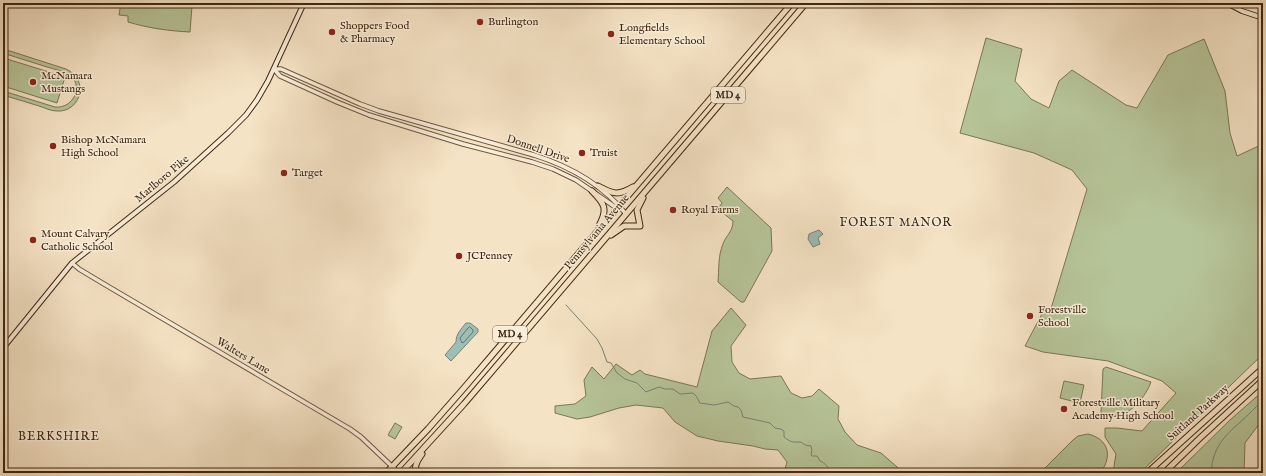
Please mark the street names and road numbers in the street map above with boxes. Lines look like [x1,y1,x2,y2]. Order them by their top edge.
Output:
road number: MD 4 [711,87,745,103]
street label: Donnell Drive [505,132,571,166]
street label: Marlboro Pike [132,152,192,206]
street label: Pennsylvania Avenue [561,191,633,273]
road number: MD 4 [493,326,527,342]
street label: Walters Lane [214,335,272,377]
street label: Suitland Parkway [1164,381,1232,444]

